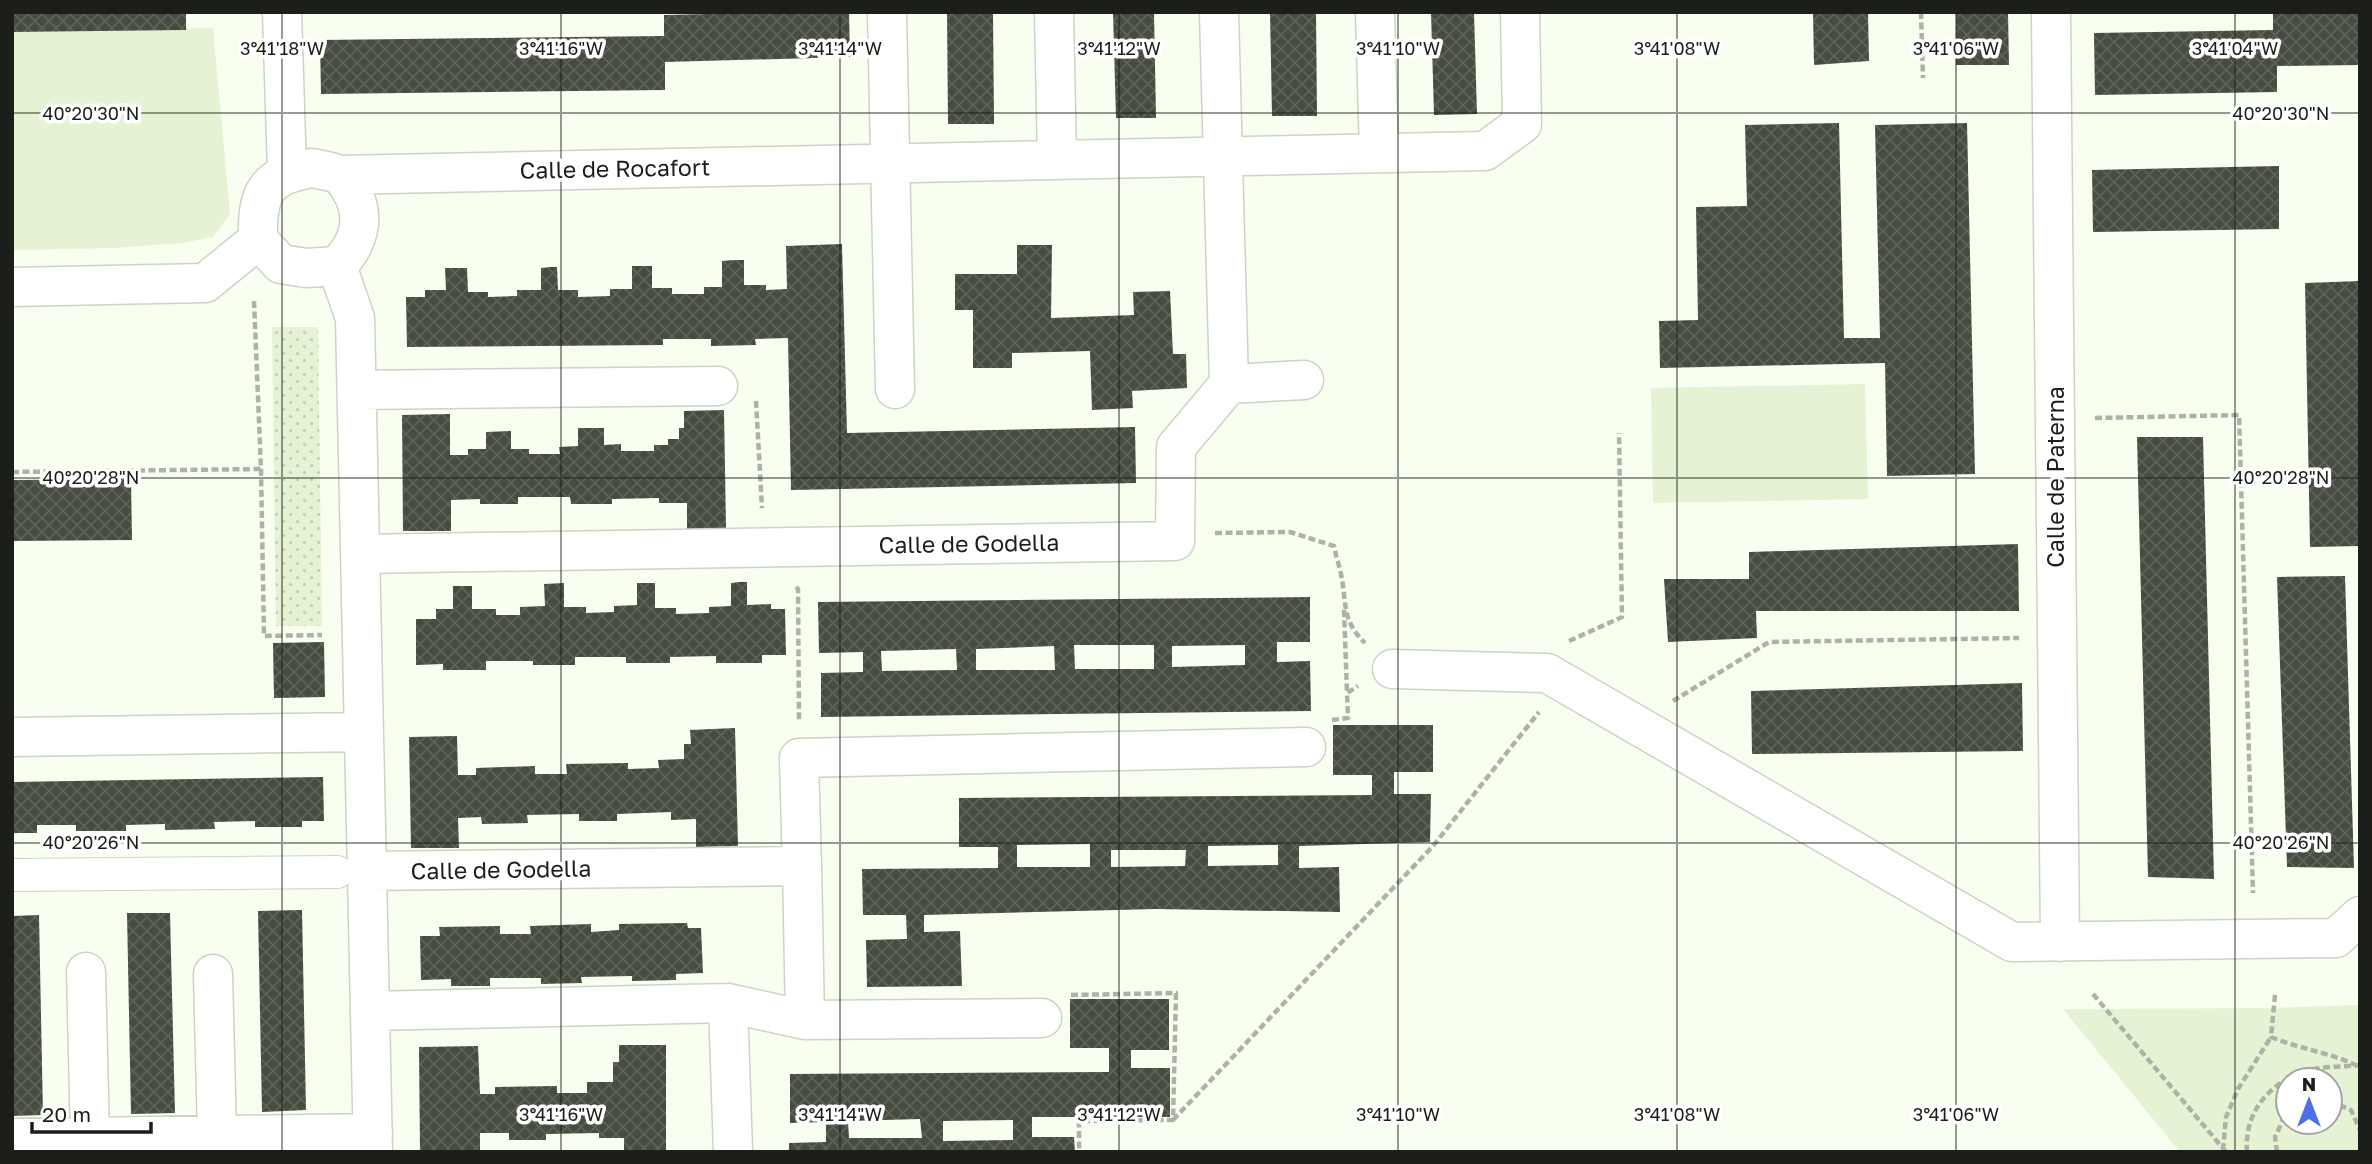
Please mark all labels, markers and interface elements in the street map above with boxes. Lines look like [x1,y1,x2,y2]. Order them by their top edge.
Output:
text: 3°41'18"W [240,37,324,59]
text: 3°41'16"W [519,37,603,59]
text: 3°41'14"W [798,37,882,59]
text: 3°41'12"W [1077,37,1161,59]
text: 3°41'10"W [1356,37,1440,59]
text: 3°41'08"W [1634,37,1720,59]
text: 3°41'06"W [1913,37,1999,59]
text: 3°41'04"W [2192,37,2278,59]
text: 40°20'30"N [42,102,140,124]
text: 40°20'30"N [2232,102,2330,124]
street label: Calle de Rocafort [519,152,711,184]
street label: Calle de Paterna [2041,386,2069,568]
text: 40°20'28"N [43,466,139,488]
text: 40°20'28"N [2233,466,2329,488]
street label: Calle de Godella [878,527,1060,559]
text: 40°20'26"N [43,831,139,853]
text: 40°20'26"N [2233,831,2329,853]
street label: Calle de Godella [410,853,592,885]
north arrow [2274,1066,2344,1136]
text: N [2302,1072,2316,1095]
scale bar [32,1090,150,1134]
text: 20 m [42,1101,91,1127]
text: 3°41'16"W [519,1103,603,1125]
text: 3°41'14"W [798,1103,882,1125]
text: 3°41'12"W [1077,1103,1161,1125]
text: 3°41'10"W [1356,1103,1440,1125]
text: 3°41'08"W [1634,1103,1720,1125]
text: 3°41'06"W [1913,1103,1999,1125]

